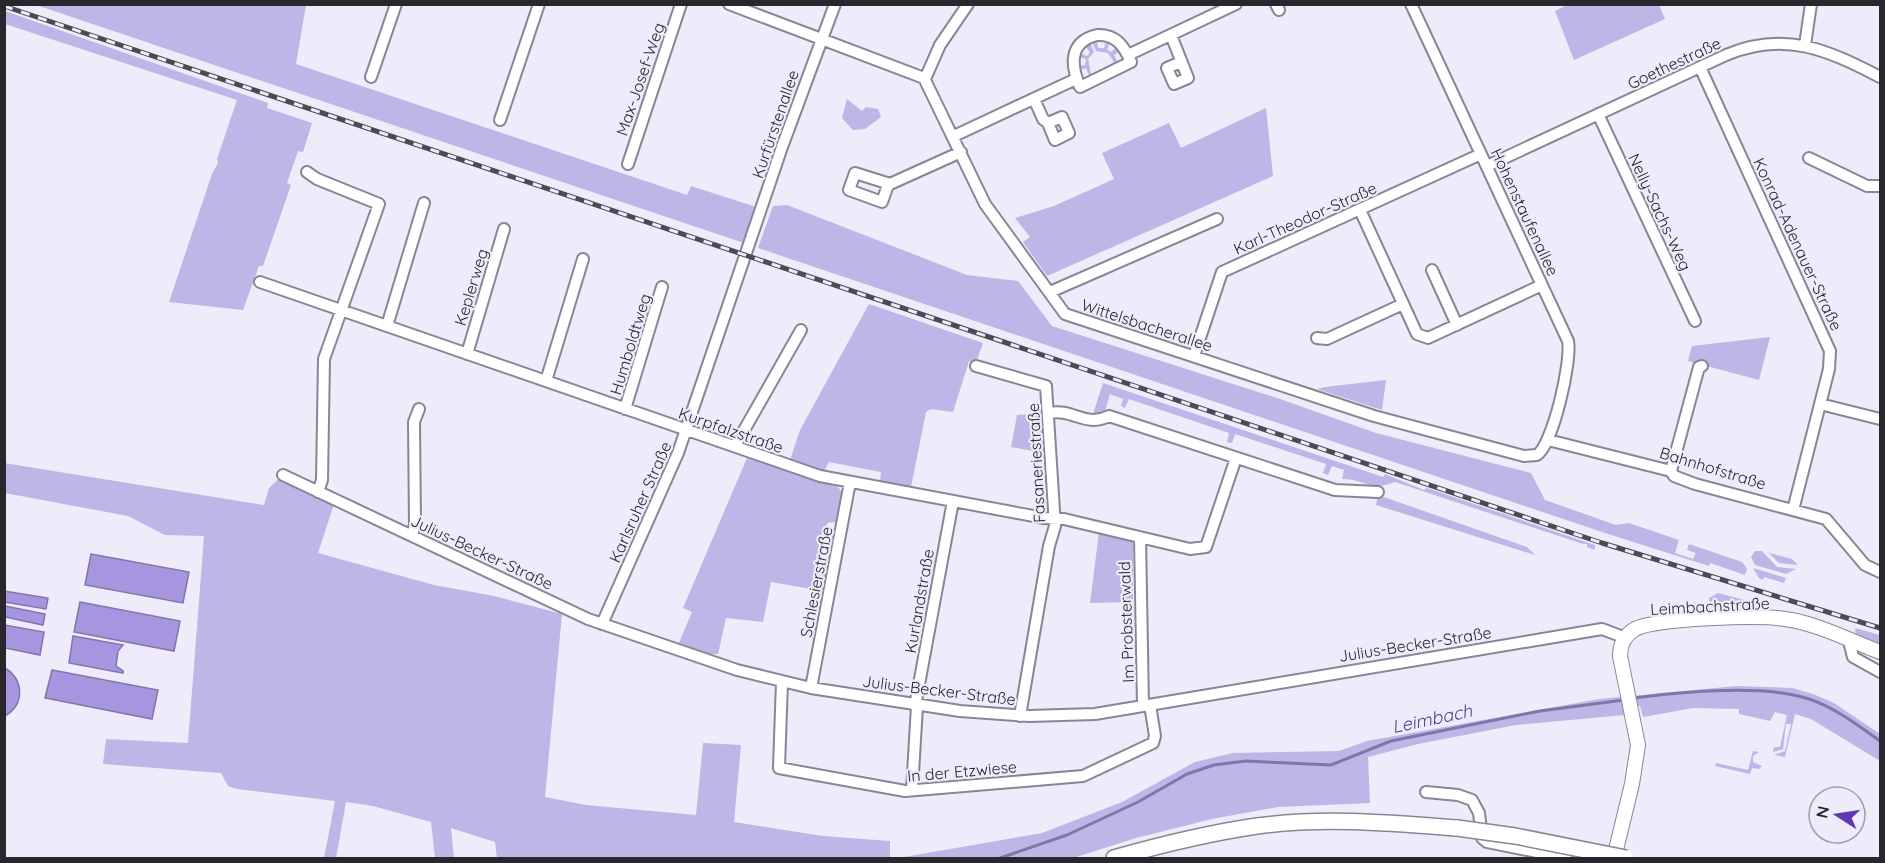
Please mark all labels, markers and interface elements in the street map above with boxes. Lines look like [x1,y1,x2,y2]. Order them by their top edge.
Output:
street label: Max-Josef-Weg [611,20,669,138]
street label: Goethestraße [1624,33,1724,93]
street label: Kurfürstenallee [747,67,803,181]
street label: Hohenstaufenallee [1487,145,1563,279]
street label: Nelly-Sachs-Weg [1624,150,1696,274]
street label: Konrad-Adenauer-Straße [1749,154,1847,334]
street label: Karl-Theodor-Straße [1230,177,1380,259]
street label: Keplerweg [450,246,492,328]
street label: Humboldtweg [605,291,655,397]
street label: Wittelsbacherallee [1079,294,1215,356]
street label: Kurpfalzstraße [676,403,786,457]
street label: Fasaneriestraße [1023,403,1049,523]
street label: Karlsruher Straße [604,438,676,566]
street label: Bahnhofstraße [1657,442,1769,494]
street label: Julius-Becker-Straße [408,510,556,594]
street label: Schlesierstraße [795,525,837,639]
street label: Kurlandstraße [900,547,938,655]
street label: Im Probsterwald [1114,561,1138,683]
street label: Leimbachstraße [1650,593,1770,619]
street label: Julius-Becker-Straße [1337,622,1493,666]
street label: Julius-Becker-Straße [861,671,1017,709]
water label: Leimbach [1390,699,1475,738]
street label: In der Etzwiese [906,756,1018,786]
north arrow [1807,785,1867,845]
text: N [1811,804,1833,820]

